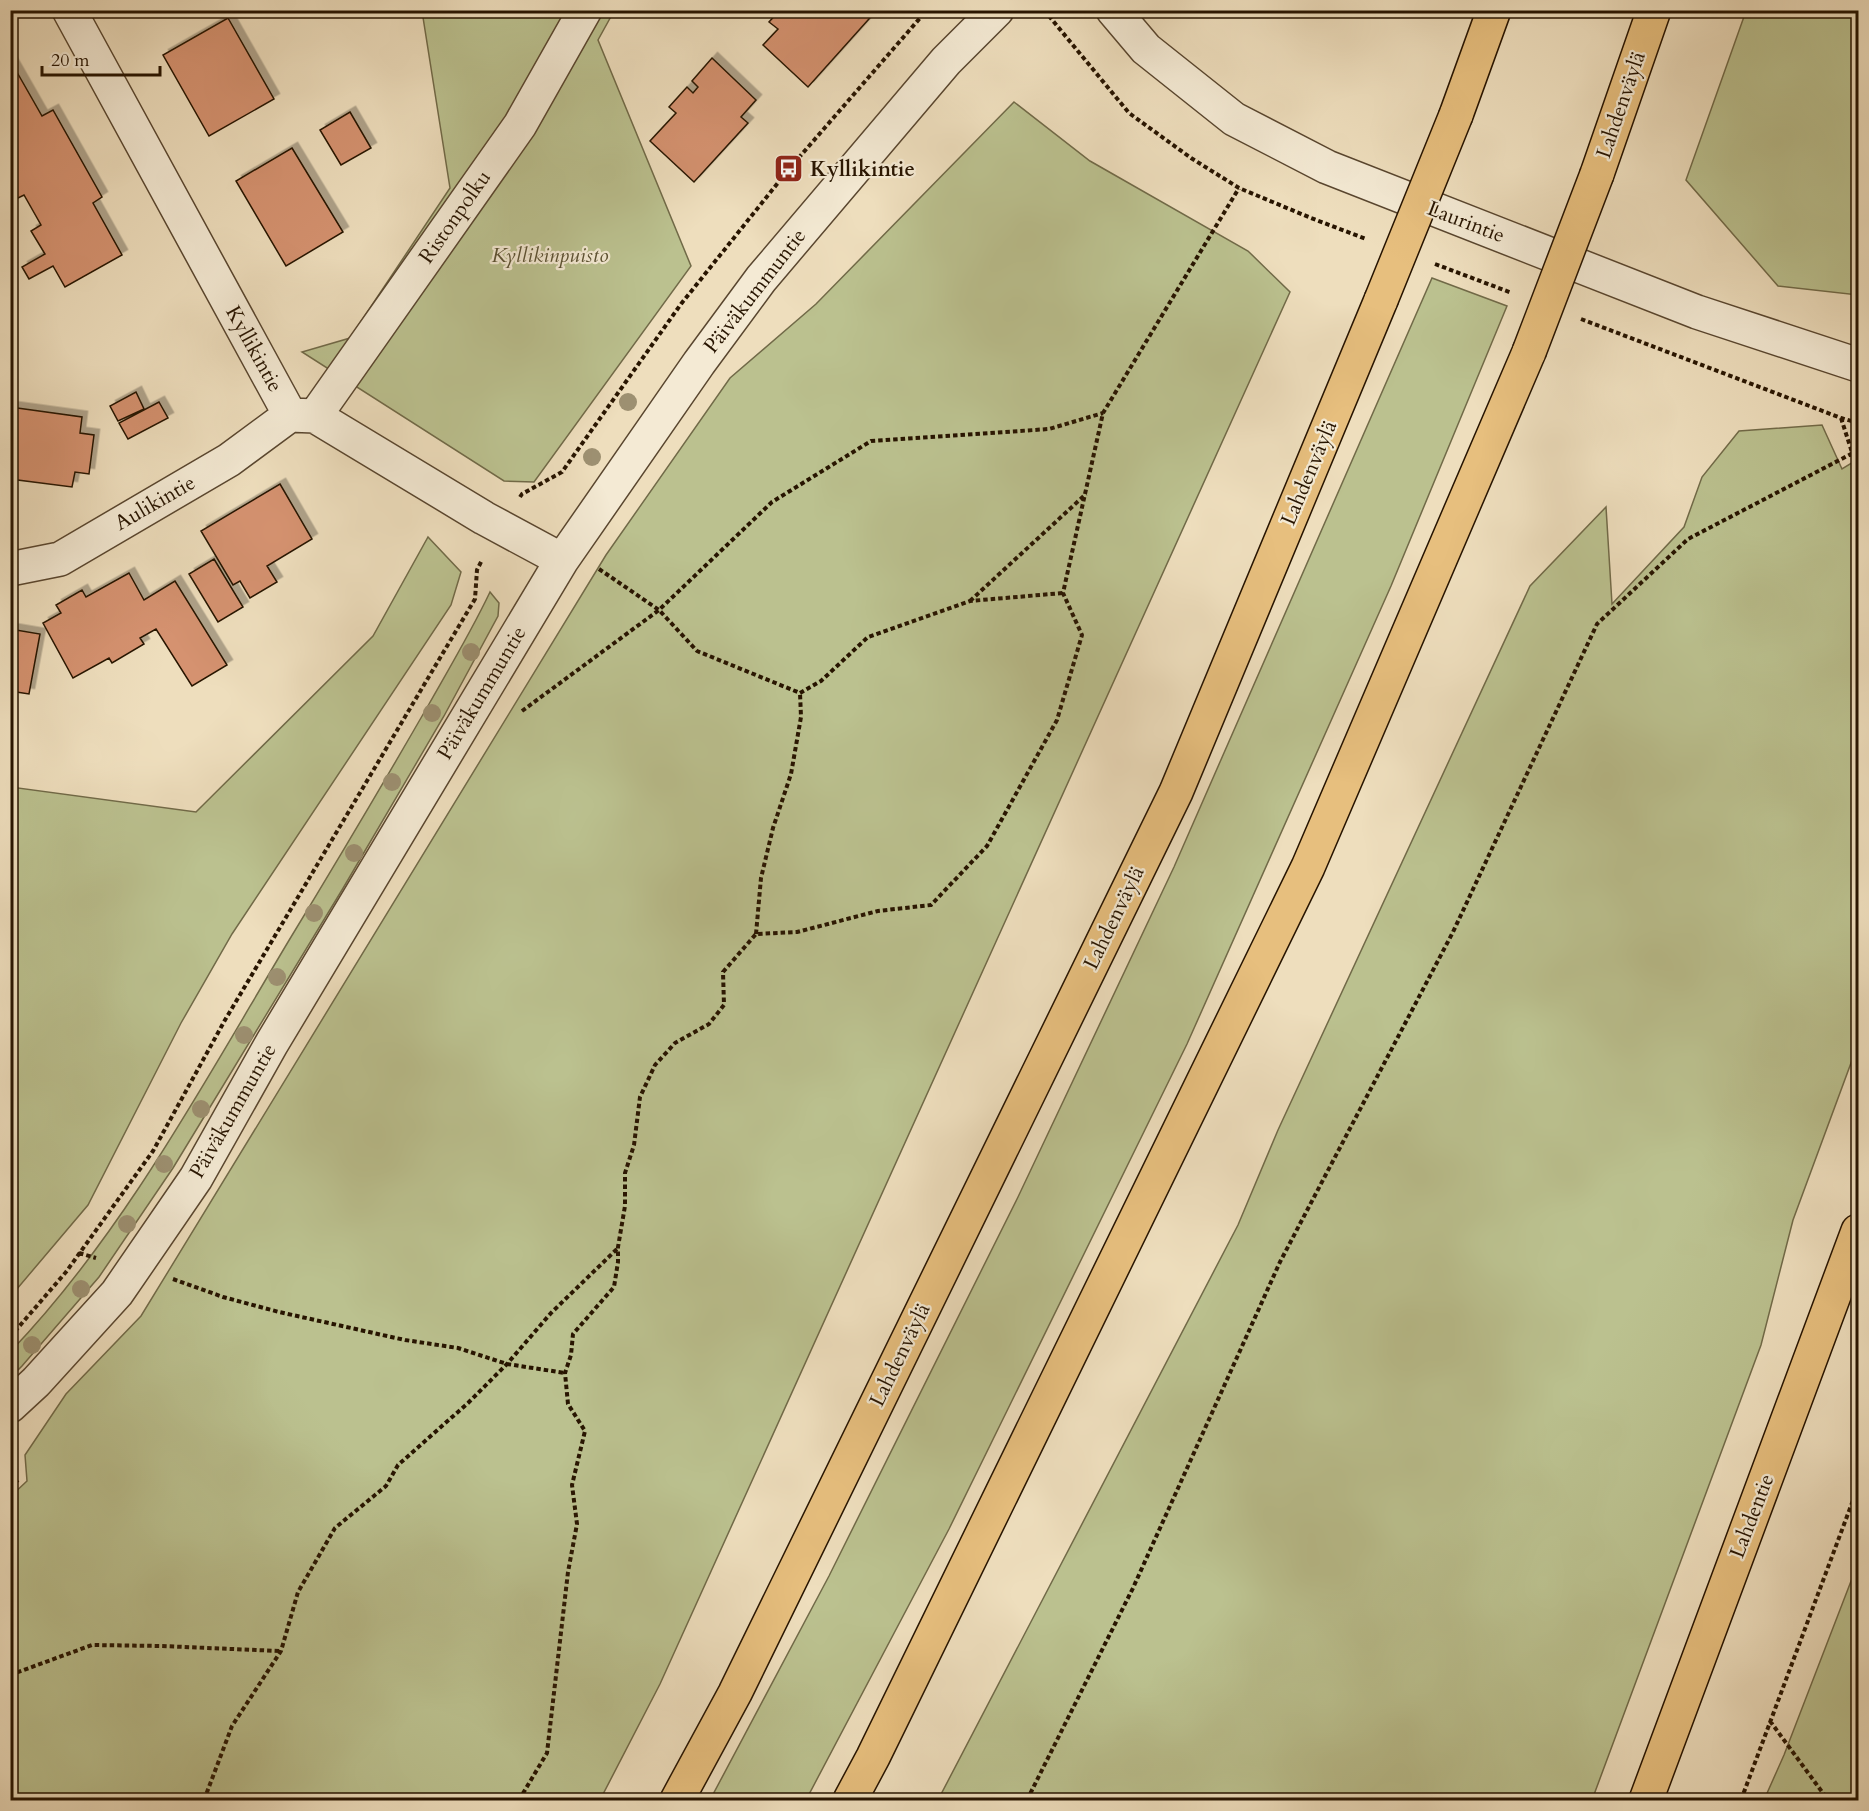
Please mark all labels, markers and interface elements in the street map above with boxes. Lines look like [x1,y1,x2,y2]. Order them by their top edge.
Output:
scale bar [42,39,160,77]
text: 20 m [51,48,90,73]
street label: Lahdenväylä [1589,48,1653,162]
bus stop icon: Kyllikintie [773,153,805,185]
place label: Kyllikintie [810,155,915,184]
street label: Ristonpolku [412,164,498,270]
street label: Laurintie [1423,194,1509,250]
street label: Päiväkummuntie [697,222,813,360]
park label: Kyllikinpuisto [492,241,609,270]
street label: Kyllikintie [218,301,290,397]
street label: Lahdenväylä [1274,416,1344,530]
street label: Aulikintie [109,468,201,538]
street label: Päiväkummuntie [431,621,533,765]
street label: Lahdenväylä [1077,862,1151,974]
street label: Päiväkummuntie [183,1038,283,1184]
street label: Lahdenväylä [863,1299,937,1411]
street label: Lahdentie [1723,1470,1781,1562]

